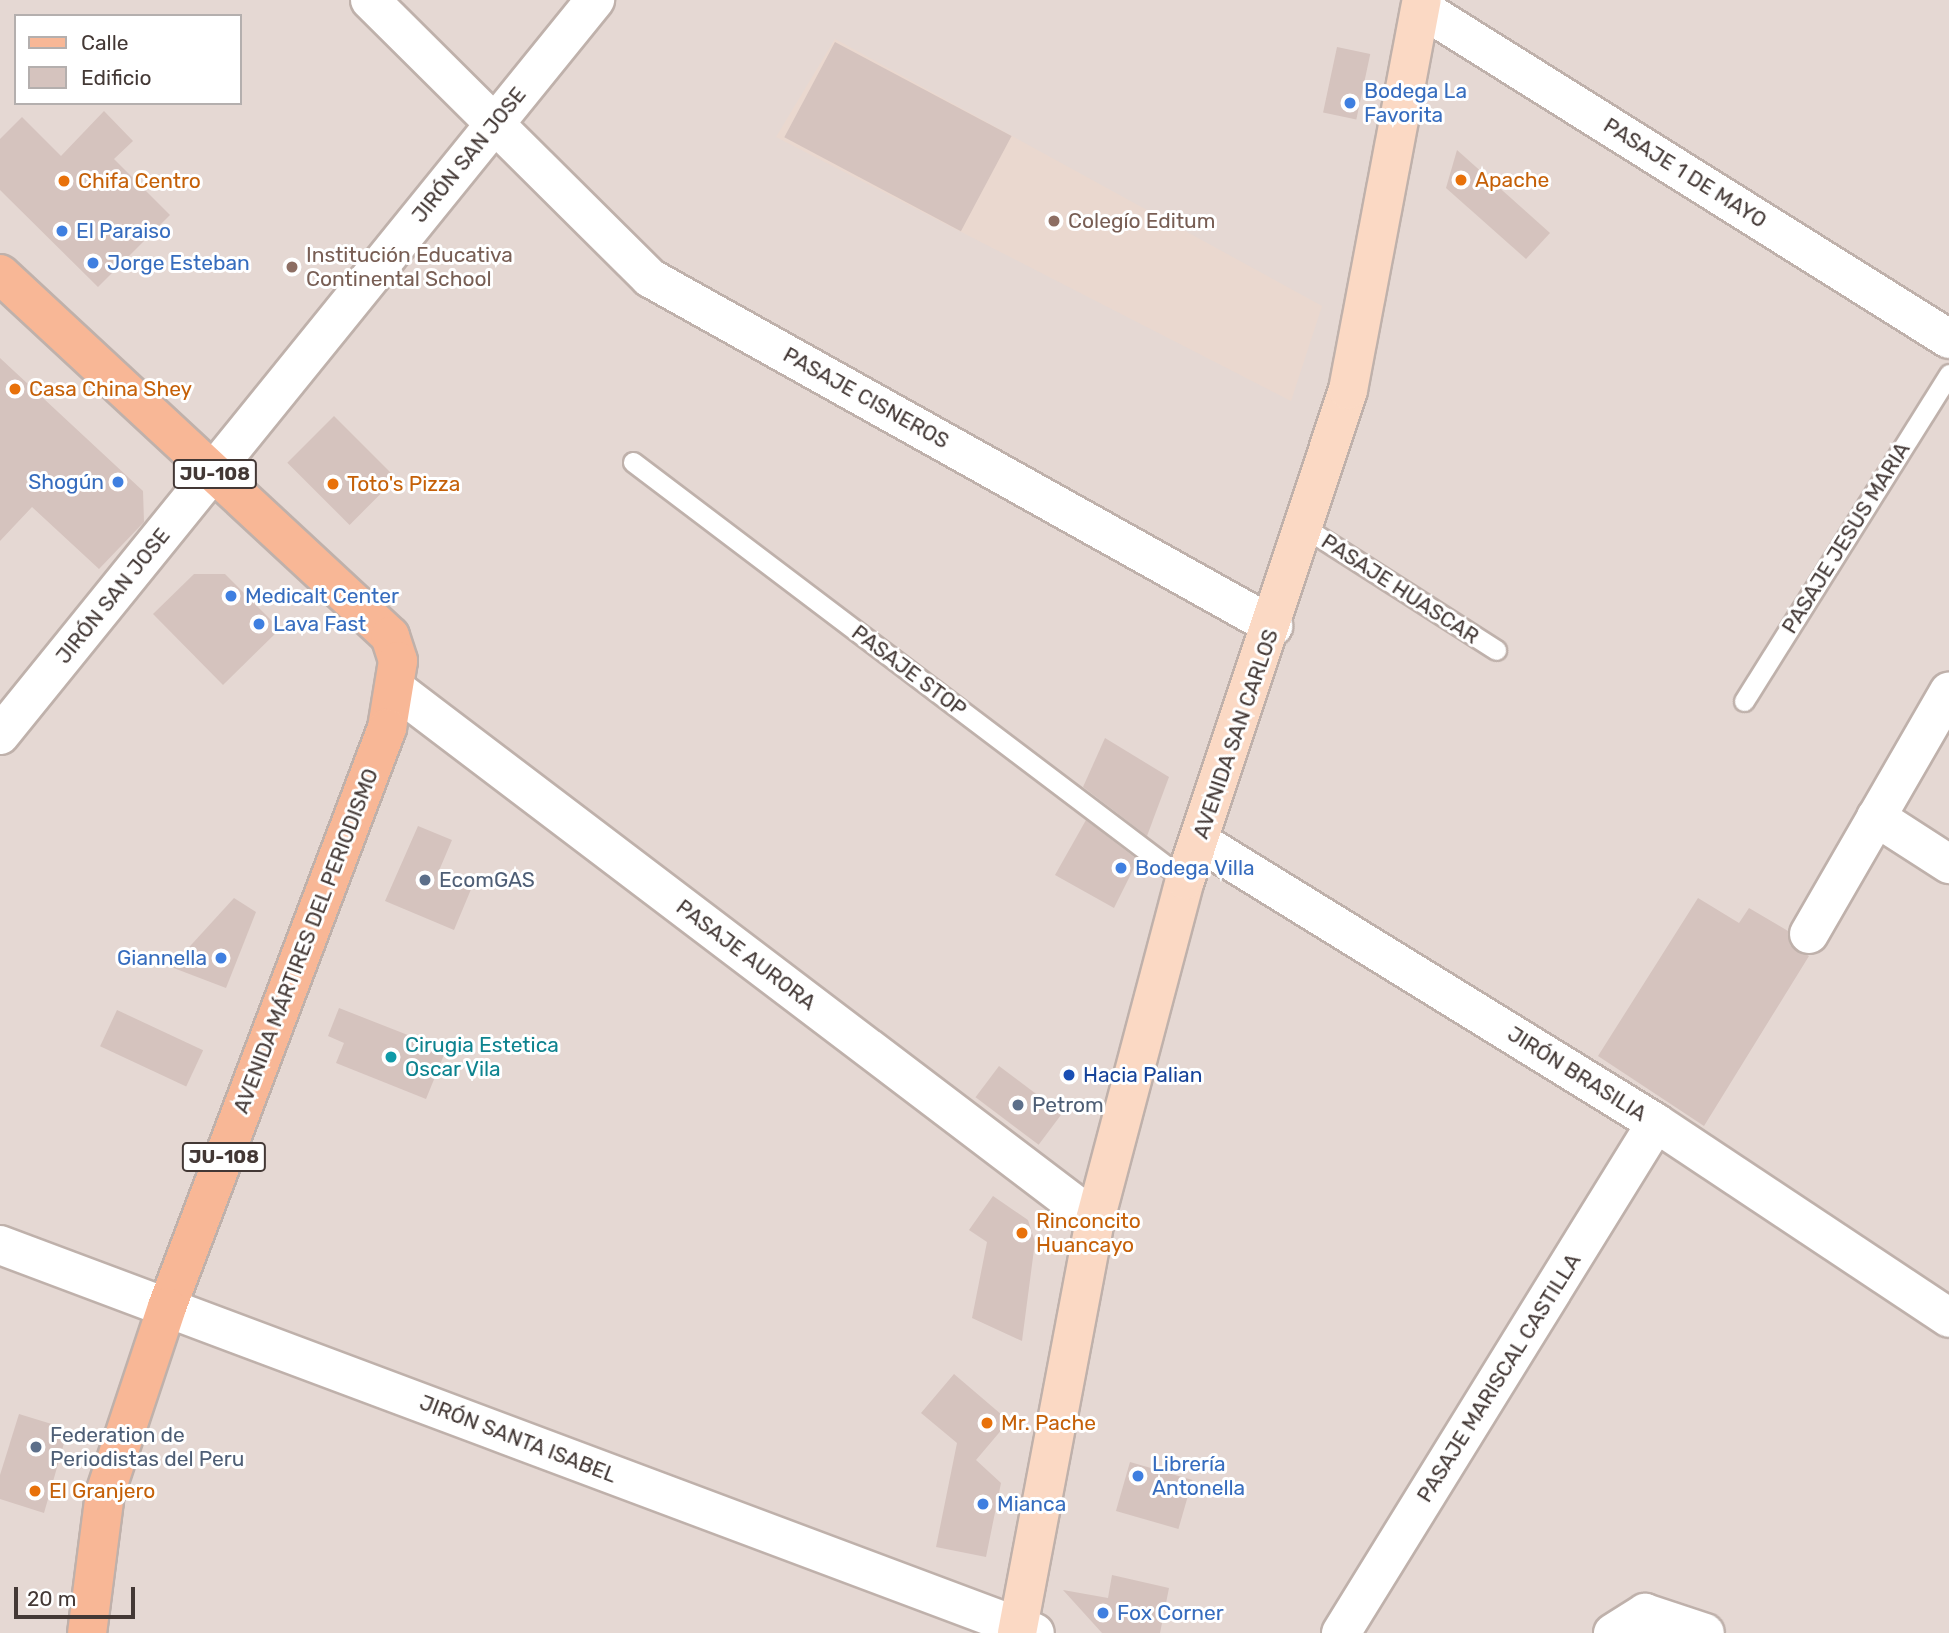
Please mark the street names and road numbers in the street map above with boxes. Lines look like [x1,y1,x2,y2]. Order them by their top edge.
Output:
street label: JIRÓN SAN JOSE [407,82,531,228]
street label: PASAJE 1 DE MAYO [1599,113,1771,233]
street label: PASAJE CISNEROS [779,342,953,454]
street label: PASAJE JESUS MARIA [1777,438,1915,638]
road number: JU-108 [171,458,259,489]
street label: JIRÓN SAN JOSE [51,523,175,669]
street label: PASAJE HUASCAR [1317,529,1483,649]
street label: PASAJE STOP [847,620,971,722]
street label: AVENIDA SAN CARLOS [1188,626,1284,842]
street label: AVENIDA MÁRTIRES DEL PERIODISMO [228,765,384,1117]
street label: PASAJE AURORA [671,894,821,1016]
street label: JIRÓN BRASILIA [1503,1021,1651,1127]
road number: JU-108 [180,1142,268,1172]
street label: PASAJE MARISCAL CASTILLA [1412,1249,1586,1507]
street label: JIRÓN SANTA ISABEL [416,1390,620,1488]

